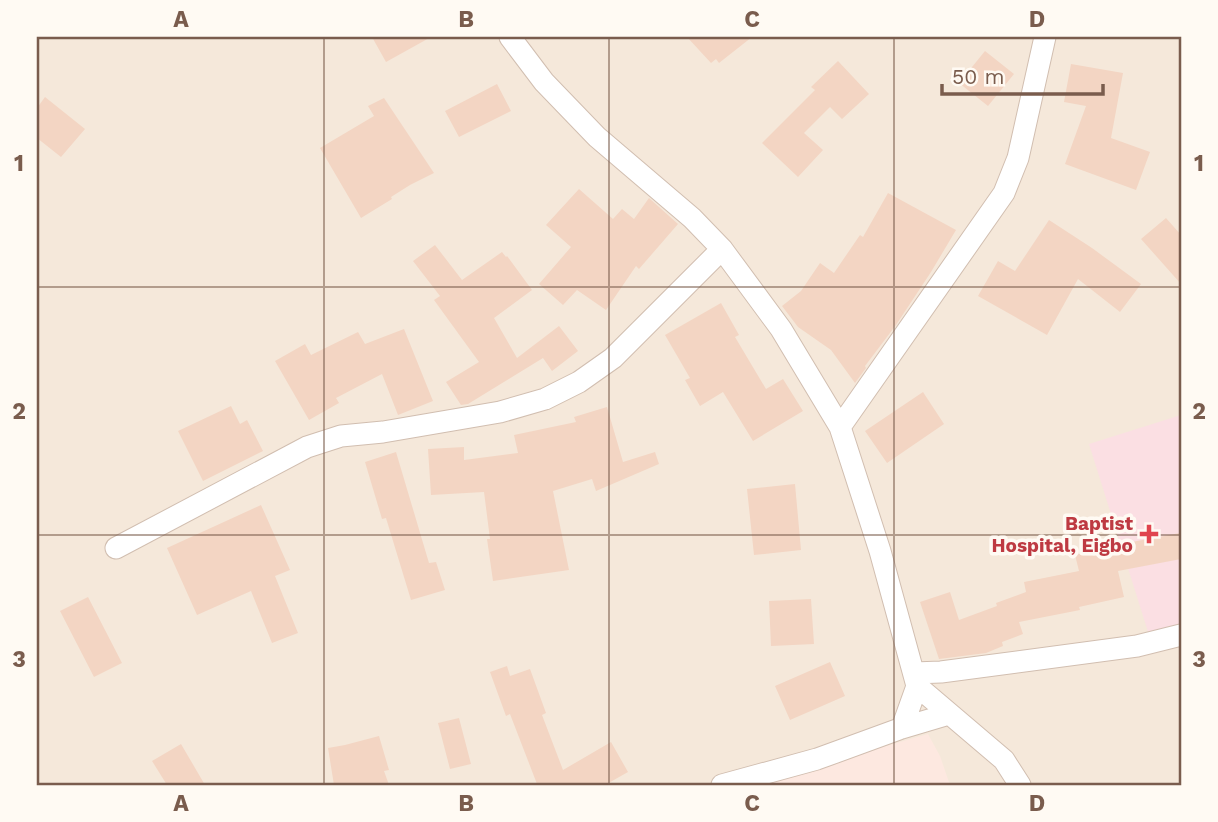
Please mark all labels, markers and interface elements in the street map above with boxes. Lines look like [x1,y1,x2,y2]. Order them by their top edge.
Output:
text: A [173,6,189,33]
text: B [458,6,474,33]
text: C [744,6,760,33]
text: D [1029,6,1045,33]
scale bar [942,52,1102,96]
text: 50 m [952,64,1004,89]
text: 1 [14,150,24,177]
text: 1 [1194,150,1204,177]
text: 2 [12,398,26,425]
text: 2 [1192,398,1206,425]
place label: Baptist Hospital, Eigbo [992,512,1134,557]
marker: Baptist Hospital, Eigbo [1139,524,1159,544]
text: 3 [12,646,26,673]
text: 3 [1192,646,1206,673]
text: A [173,790,189,817]
text: B [458,790,474,817]
text: C [744,790,760,817]
text: D [1029,790,1045,817]

